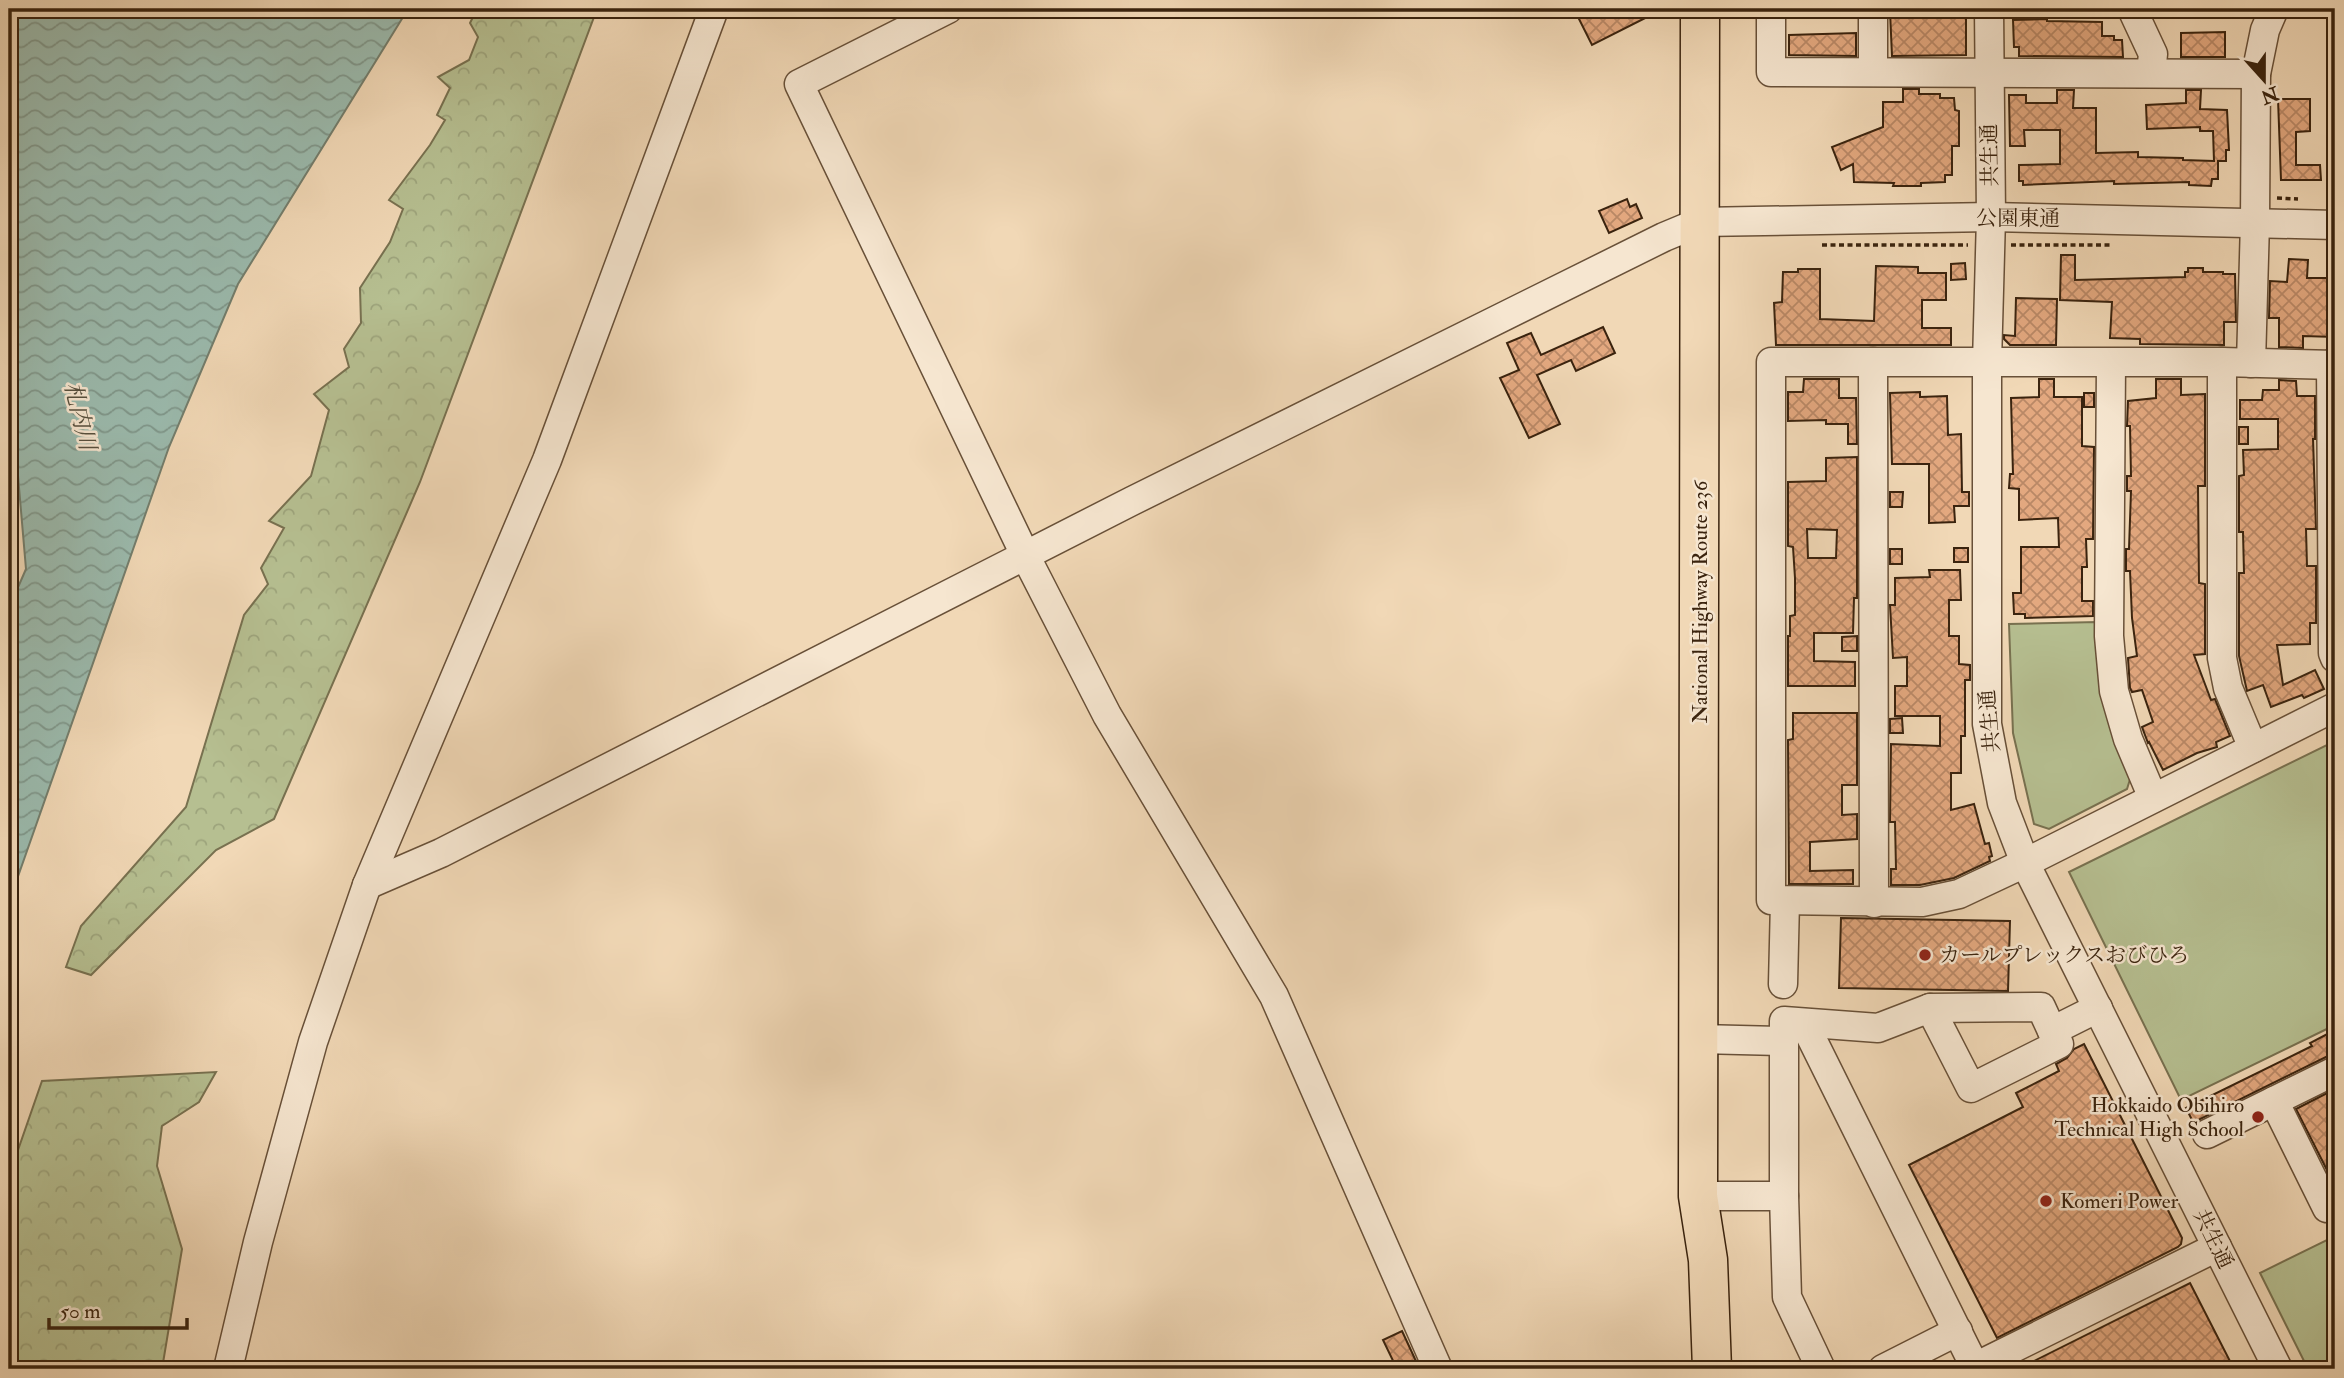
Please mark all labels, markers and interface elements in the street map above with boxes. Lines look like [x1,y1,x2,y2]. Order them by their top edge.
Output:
north arrow [2228,46,2298,116]
text: N [2257,80,2283,110]
street label: 共生通 [1976,123,2004,187]
street label: 公園東通 [1976,205,2060,232]
water label: 札内川 [58,379,103,456]
street label: National Highway Route 236 [1687,479,1714,723]
street label: 共生通 [1974,688,2006,754]
place label: カールプレックスおびひろ [1939,942,2189,969]
marker: カールプレックスおびひろ [1917,947,1933,963]
place label: Hokkaido Obihiro Technical High School [2054,1092,2245,1143]
marker: Hokkaido Obihiro Technical High School [2250,1109,2266,1125]
place label: Komeri Power [2060,1188,2179,1215]
marker: Komeri Power [2038,1193,2054,1209]
street label: 共生通 [2187,1205,2239,1273]
scale bar [49,1287,187,1331]
text: 50 m [60,1298,101,1325]

